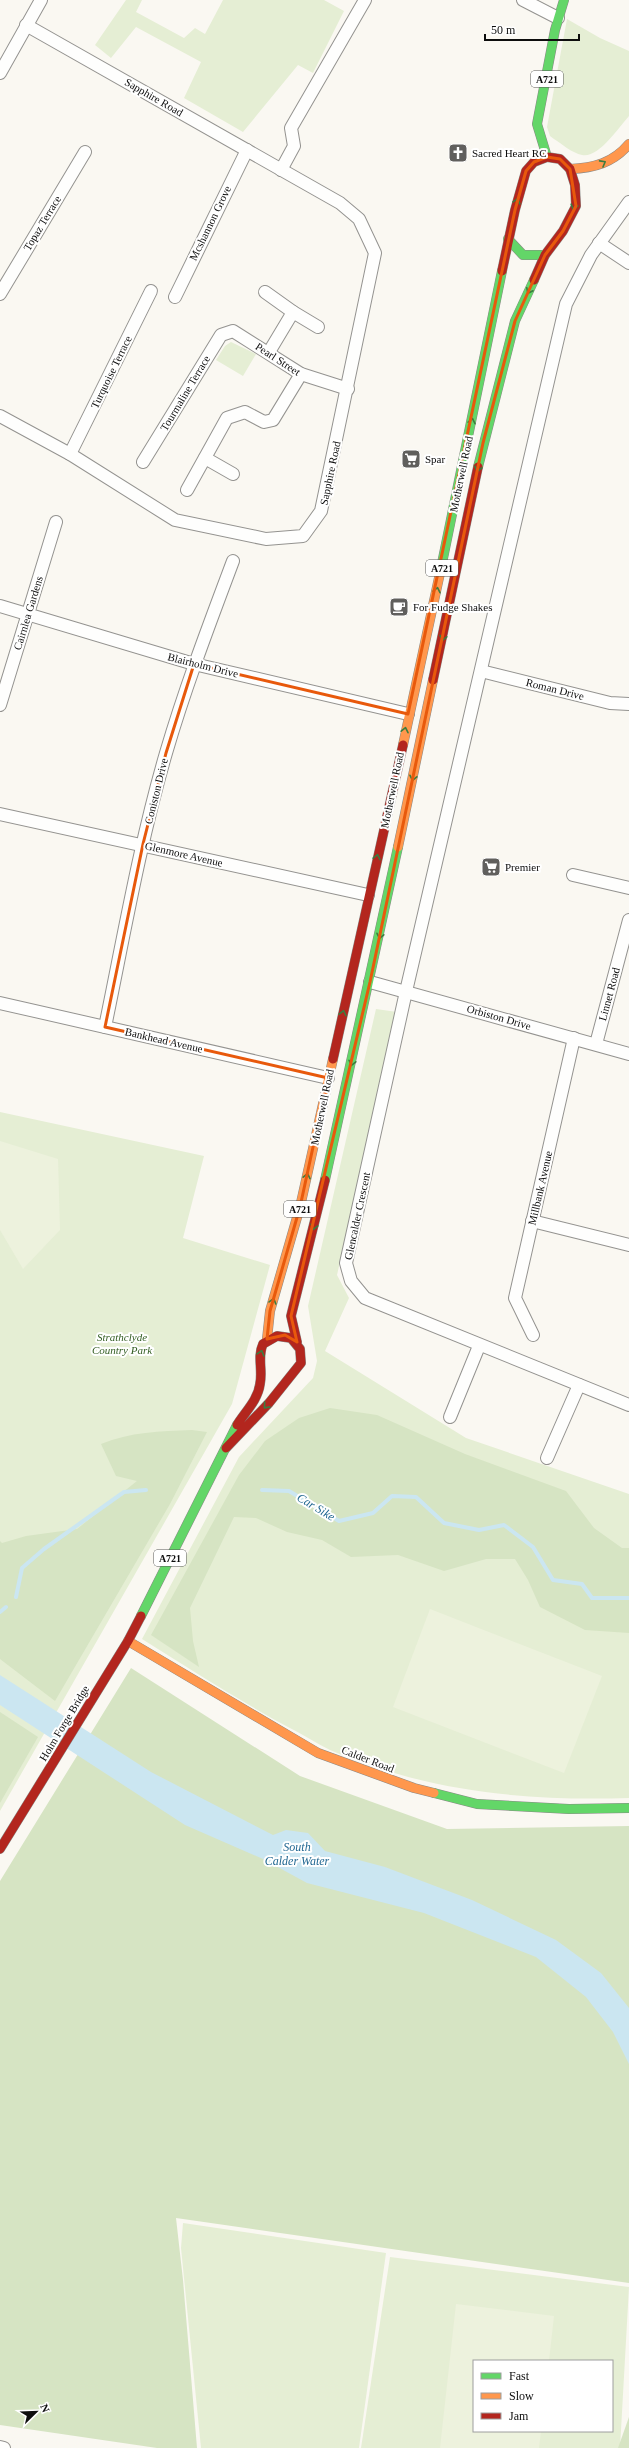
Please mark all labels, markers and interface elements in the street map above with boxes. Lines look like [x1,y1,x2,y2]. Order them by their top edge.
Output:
scale bar [485,16,579,42]
text: 50 m [491,23,516,37]
road number: A721 [531,71,563,87]
street label: Sapphire Road [123,76,186,119]
church icon: Sacred Heart RC [447,142,469,164]
place label: Sacred Heart RC [472,147,547,159]
one-way arrow [599,161,606,168]
street label: Mcshannon Grove [187,184,233,262]
street label: Topaz Terrace [21,193,63,253]
one-way arrow [512,198,521,205]
one-way arrow [570,203,578,210]
one-way arrow [526,287,534,294]
street label: Turquoise Terrace [88,334,134,410]
street label: Pearl Street [253,340,303,378]
street label: Tourmaline Terrace [158,353,212,433]
one-way arrow [468,418,476,425]
street label: Motherwell Road [447,434,475,513]
street label: Sapphire Road [317,439,343,506]
supermarket icon: Spar [400,448,422,470]
place label: Spar [425,453,446,465]
one-way arrow [474,466,482,472]
road number: A721 [426,560,458,576]
street label: Cairnlea Gardens [11,575,45,651]
one-way arrow [432,587,441,593]
cafe icon: For Fudge Shakes [388,596,410,618]
place label: For Fudge Shakes [413,601,492,613]
one-way arrow [440,635,448,641]
street label: Blairholm Drive [166,650,240,680]
street label: Roman Drive [525,676,585,702]
one-way arrow [400,727,408,733]
street label: Motherwell Road [378,750,406,829]
street label: Coniston Drive [142,757,170,825]
one-way arrow [409,775,417,782]
street label: Glenmore Avenue [144,839,224,869]
one-way arrow [372,854,380,860]
supermarket icon: Premier [480,856,502,878]
place label: Premier [505,861,540,873]
one-way arrow [376,932,384,939]
street label: Linnet Road [596,966,622,1022]
street label: Orbiston Drive [465,1002,533,1032]
one-way arrow [338,1010,346,1016]
street label: Bankhead Avenue [124,1025,204,1055]
one-way arrow [348,1059,356,1066]
street label: Motherwell Road [308,1067,336,1146]
street label: Millbank Avenue [526,1150,554,1226]
street label: Glencalder Crescent [342,1171,372,1261]
one-way arrow [303,1172,311,1179]
road number: A721 [284,1201,316,1217]
one-way arrow [310,1223,319,1230]
one-way arrow [268,1298,277,1305]
park label: Strathclyde Country Park [92,1331,153,1356]
one-way arrow [256,1350,265,1357]
one-way arrow [264,1402,271,1409]
water label: Car Sike [295,1490,338,1524]
road number: A721 [154,1550,186,1566]
street label: Holm Forge Bridge [37,1683,91,1763]
street label: Calder Road [340,1743,396,1775]
water label: South Calder Water [265,1840,330,1868]
legend [473,2360,613,2432]
text: Fast [509,2369,530,2383]
text: Slow [509,2389,534,2403]
north arrow [16,2392,56,2432]
text: N [38,2402,52,2414]
text: Jam [509,2409,529,2423]

